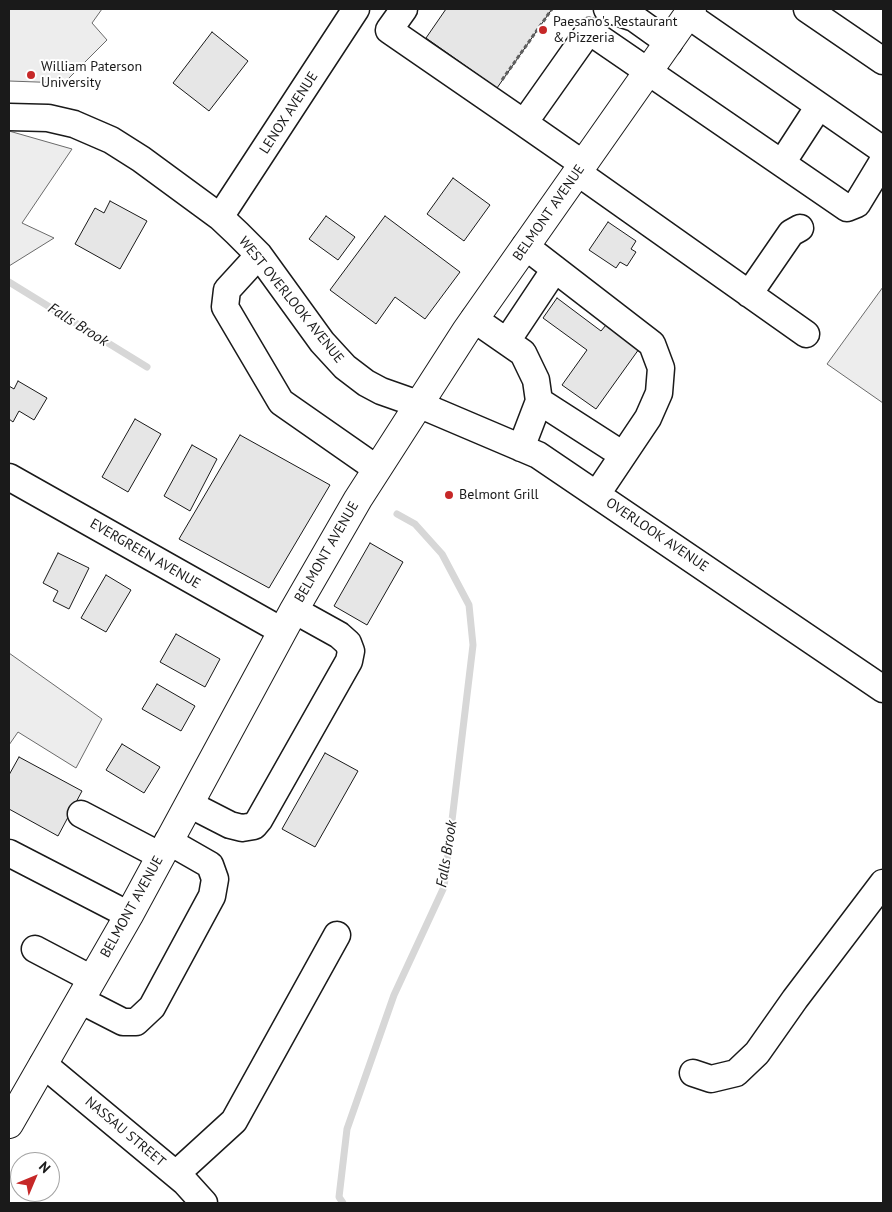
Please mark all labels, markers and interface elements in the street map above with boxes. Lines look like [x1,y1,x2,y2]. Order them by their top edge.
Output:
place label: Paesano's Restaurant & Pizzeria [553,14,677,46]
marker: Paesano's Restaurant & Pizzeria [537,24,549,36]
place label: William Paterson University [41,59,142,92]
marker: William Paterson University [25,69,37,81]
street label: LENOX AVENUE [256,69,322,157]
street label: BELMONT AVENUE [510,162,588,264]
street label: WEST OVERLOOK AVENUE [235,233,347,367]
water label: Falls Brook [45,299,111,351]
place label: Belmont Grill [459,487,539,503]
marker: Belmont Grill [443,489,455,501]
street label: OVERLOOK AVENUE [603,495,711,575]
street label: BELMONT AVENUE [291,499,363,605]
street label: EVERGREEN AVENUE [87,516,203,592]
water label: Falls Brook [433,819,461,889]
street label: BELMONT AVENUE [97,853,167,961]
street label: NASSAU STREET [81,1093,169,1171]
north arrow [10,1152,60,1202]
text: N [35,1157,55,1177]

